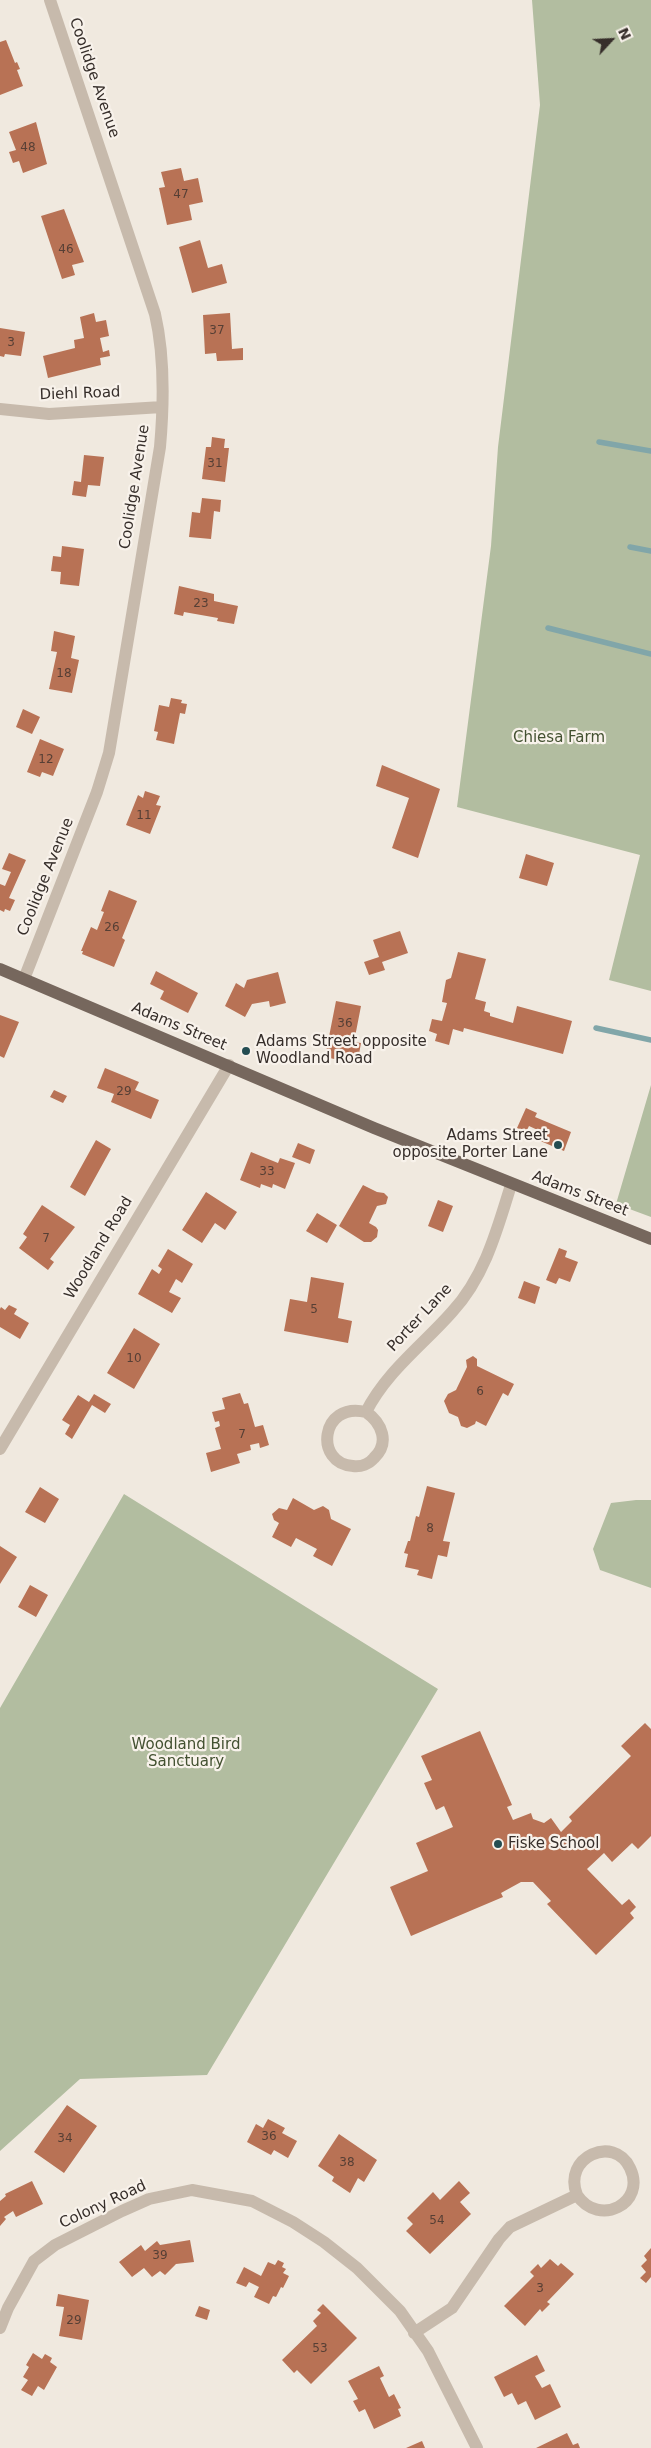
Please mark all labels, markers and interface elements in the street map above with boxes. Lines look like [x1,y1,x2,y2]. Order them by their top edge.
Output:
north arrow [586,15,636,65]
street label: Coolidge Avenue [65,16,123,140]
text: N [615,25,634,42]
house number: 48 [20,141,36,155]
house number: 47 [173,188,189,202]
house number: 46 [58,243,74,257]
house number: 37 [209,324,225,338]
house number: 3 [7,336,15,350]
street label: Diehl Road [39,384,121,404]
street label: Coolidge Avenue [116,423,154,551]
house number: 31 [207,457,223,471]
house number: 23 [193,597,209,611]
house number: 18 [56,667,72,681]
park label: Chiesa Farm [513,729,605,747]
house number: 12 [38,753,54,767]
house number: 11 [136,809,152,823]
street label: Coolidge Avenue [14,815,78,939]
house number: 26 [104,921,120,935]
street label: Adams Street [129,999,229,1055]
house number: 36 [337,1017,353,1031]
place label: Adams Street opposite Woodland Road [256,1033,427,1068]
marker: Adams Street opposite Woodland Road [240,1045,252,1057]
house number: 29 [116,1085,132,1099]
place label: Adams Street opposite Porter Lane [393,1127,548,1162]
marker: Adams Street opposite Porter Lane [552,1139,564,1151]
house number: 33 [259,1165,275,1179]
street label: Adams Street [529,1167,631,1221]
street label: Woodland Road [61,1193,137,1303]
house number: 7 [42,1232,50,1246]
street label: Porter Lane [384,1280,456,1356]
house number: 5 [310,1303,318,1317]
house number: 10 [126,1352,142,1366]
house number: 6 [476,1385,484,1399]
house number: 7 [238,1428,246,1442]
house number: 8 [426,1522,434,1536]
park label: Woodland Bird Sanctuary [132,1736,240,1771]
place label: Fiske School [508,1835,599,1853]
marker: Fiske School [492,1838,504,1850]
house number: 36 [261,2130,277,2144]
house number: 34 [57,2132,73,2146]
house number: 38 [339,2156,355,2170]
street label: Colony Road [57,2177,149,2233]
house number: 54 [429,2214,445,2228]
house number: 39 [152,2249,168,2263]
house number: 3 [536,2282,544,2296]
house number: 29 [66,2314,82,2328]
house number: 53 [312,2342,328,2356]

